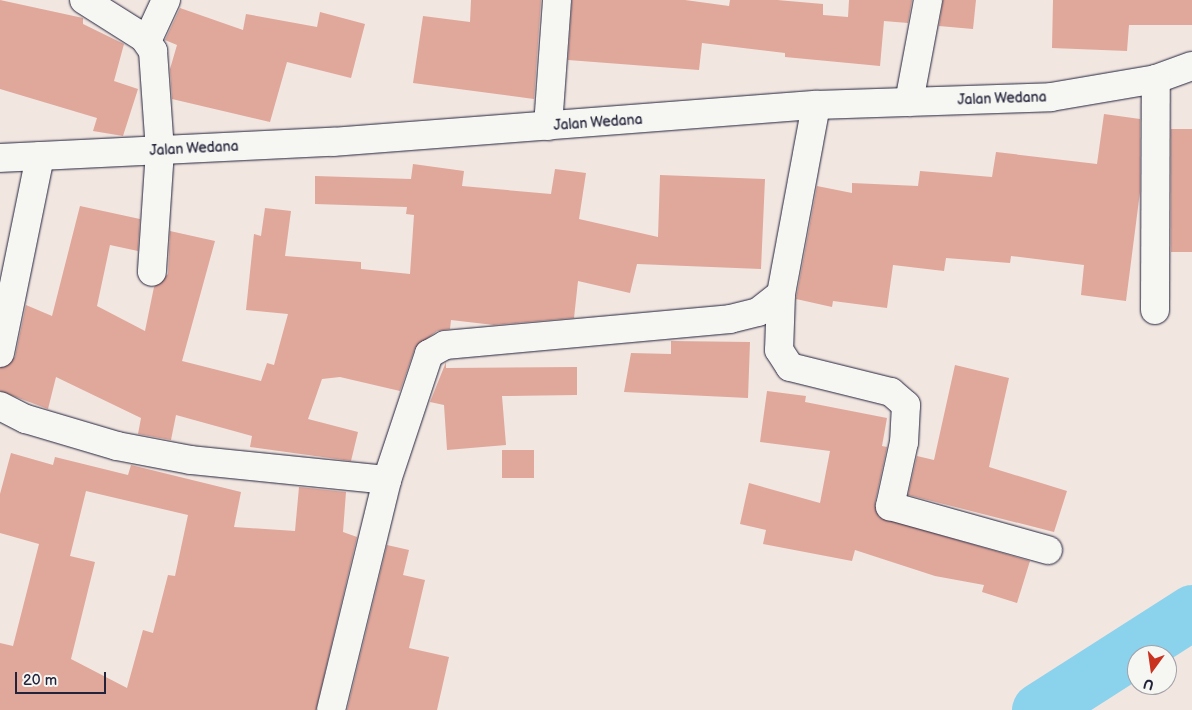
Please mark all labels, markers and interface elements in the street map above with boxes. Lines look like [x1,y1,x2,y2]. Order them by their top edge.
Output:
street label: Jalan Wedana [957,89,1047,109]
street label: Jalan Wedana [553,111,643,135]
street label: Jalan Wedana [149,138,239,160]
north arrow [1127,645,1177,695]
scale bar [18,662,109,694]
text: 20 m [23,671,57,690]
text: U [1142,675,1155,694]

